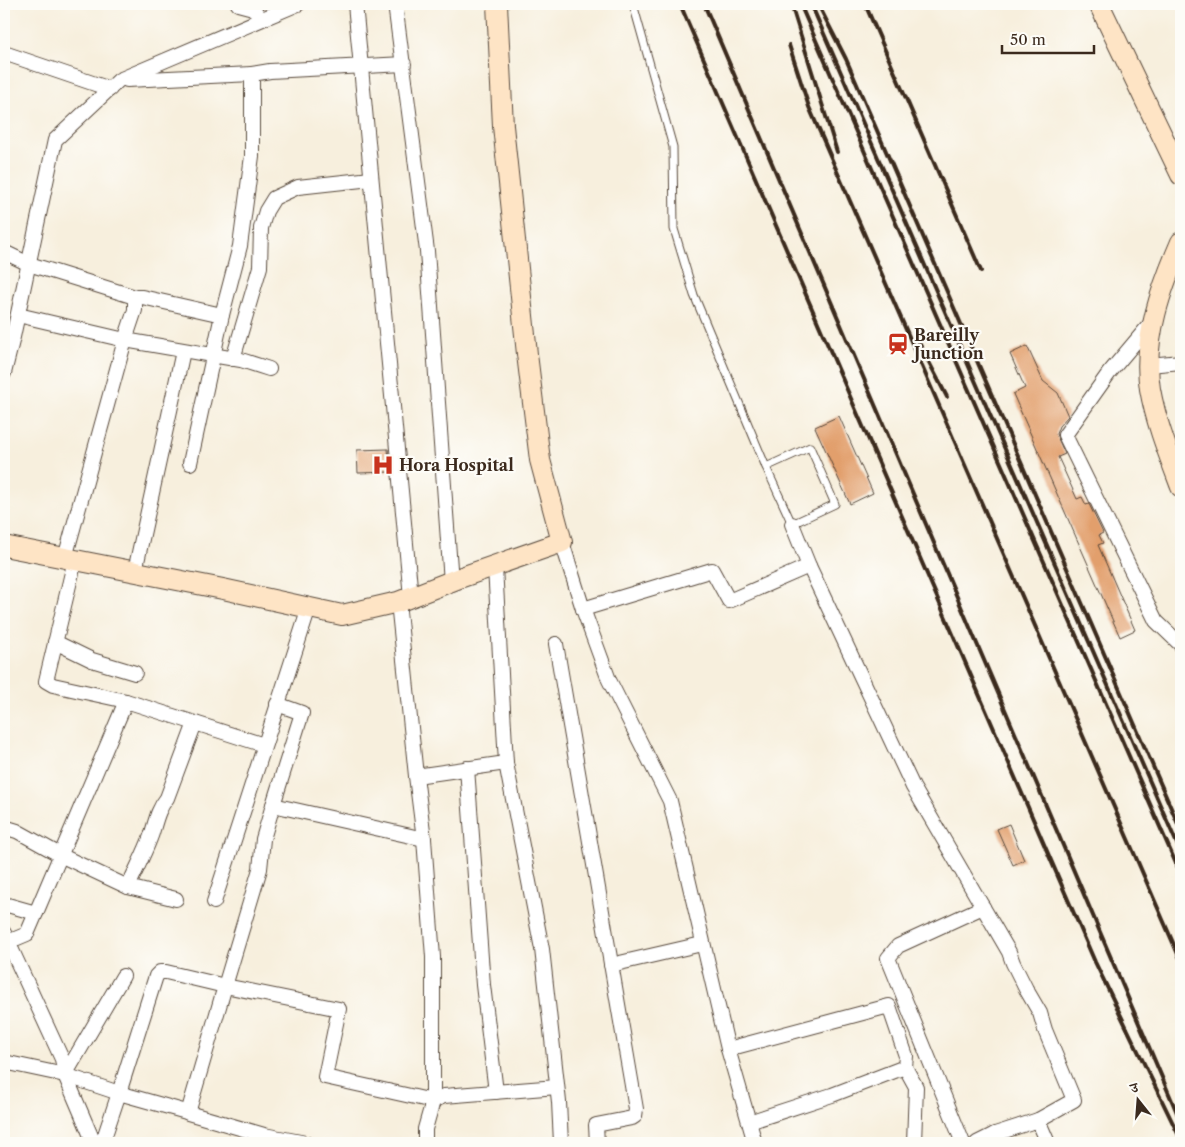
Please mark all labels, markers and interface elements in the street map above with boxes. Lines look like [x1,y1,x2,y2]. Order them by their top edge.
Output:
scale bar [1002,22,1095,54]
text: 50 m [1010,30,1046,49]
place label: Bareilly Junction [911,325,984,363]
station icon: Bareilly Junction [885,331,911,357]
hospital icon: Hora Hospital [370,452,396,478]
place label: Hora Hospital [399,455,514,475]
north arrow [1112,1074,1162,1124]
text: उ [1127,1078,1141,1098]

